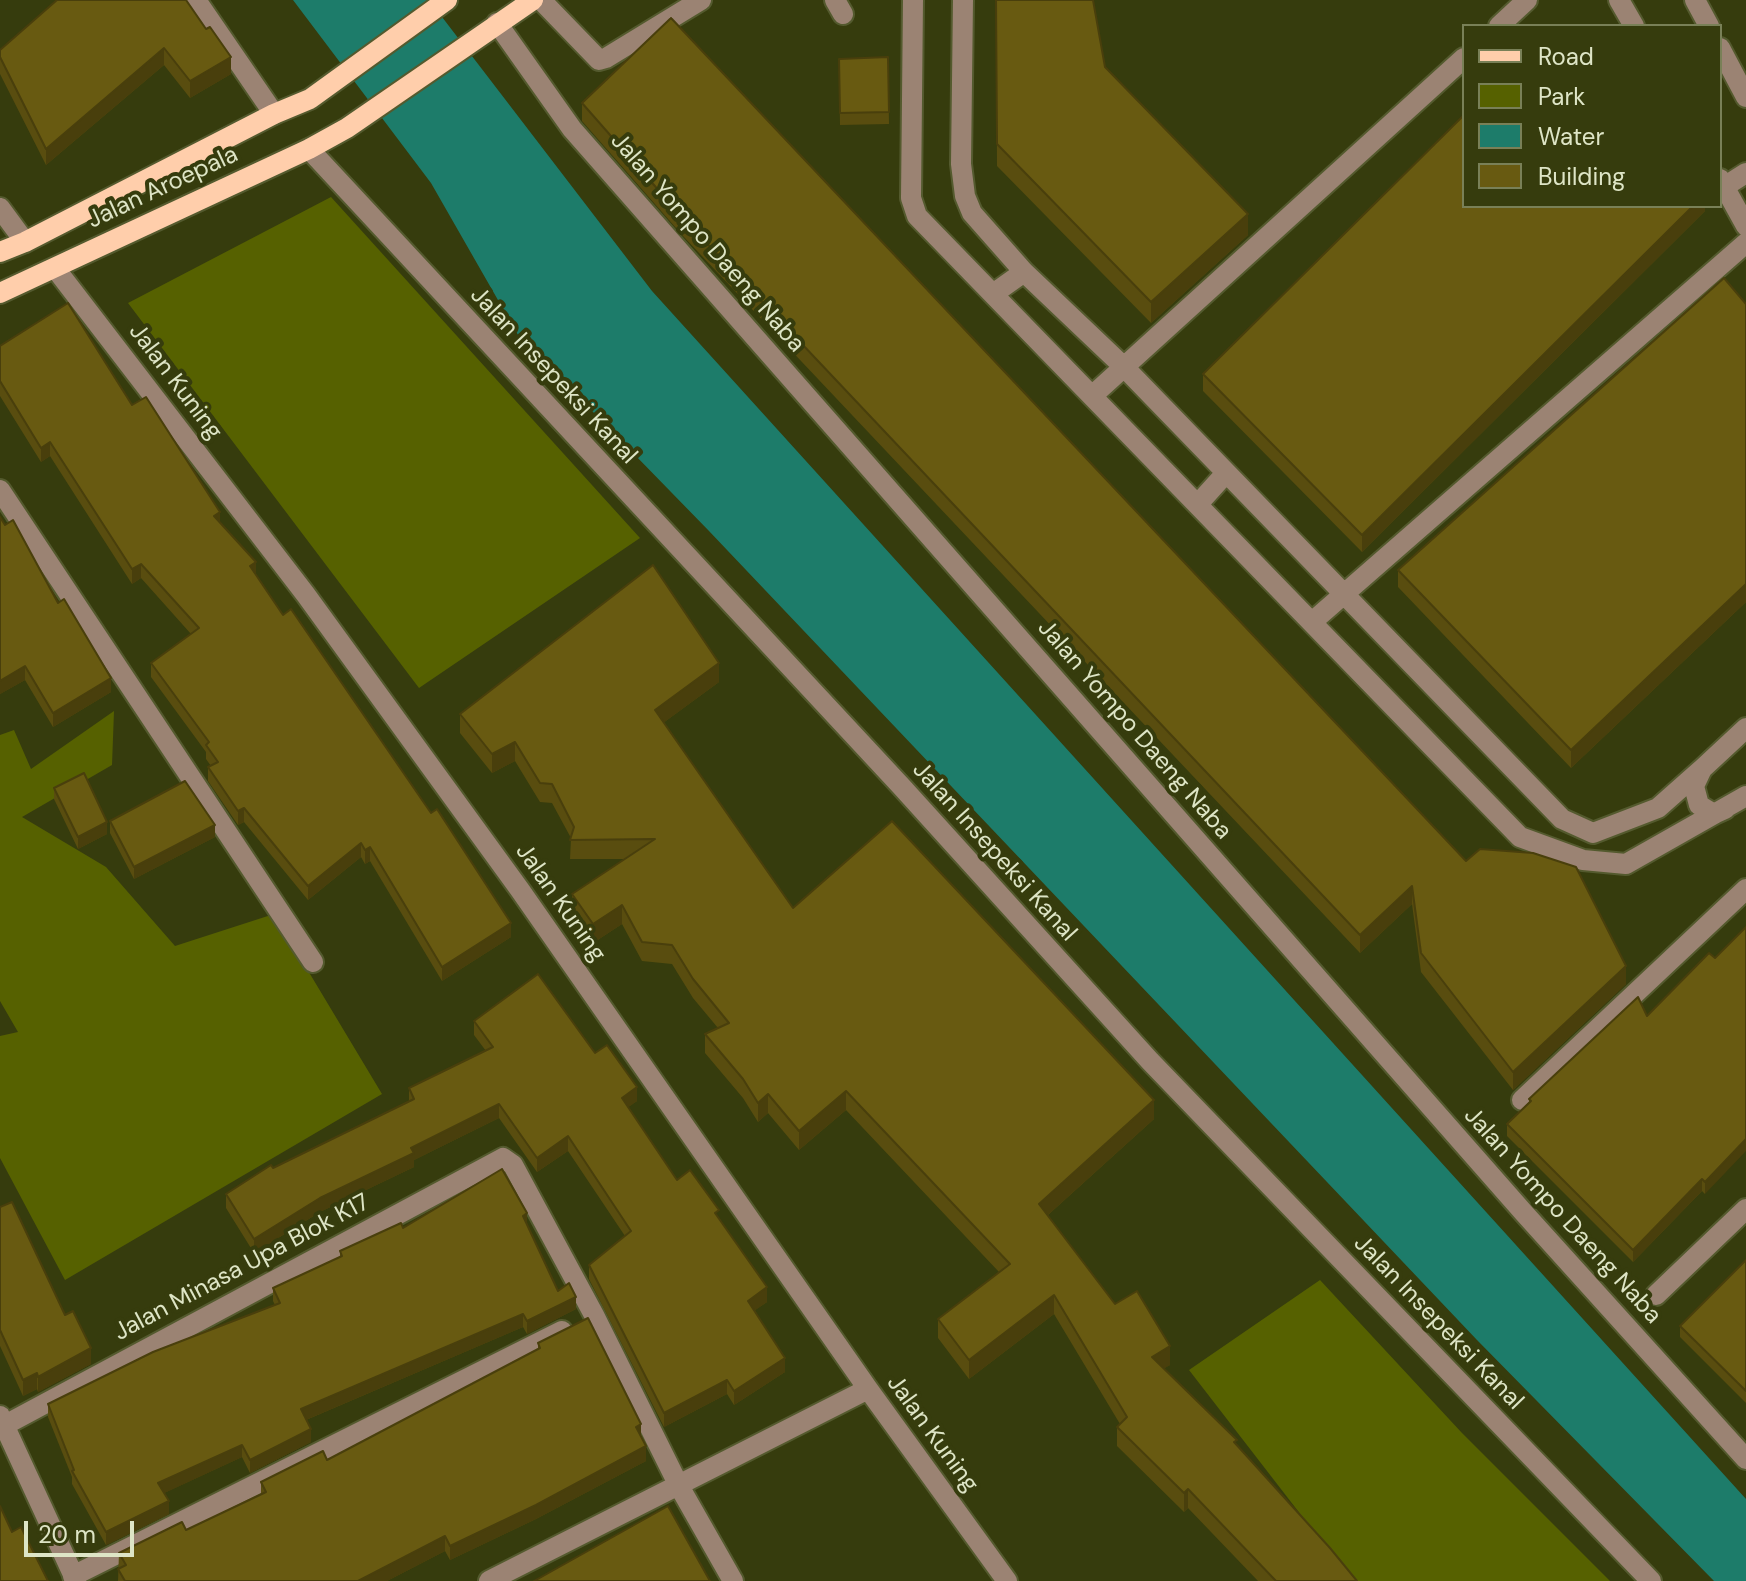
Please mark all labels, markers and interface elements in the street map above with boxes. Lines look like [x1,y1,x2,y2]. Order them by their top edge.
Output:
legend [1462,24,1722,208]
text: Road [1538,41,1594,72]
text: Park [1538,81,1585,112]
text: Water [1538,121,1604,152]
street label: Jalan Yompo Daeng Naba [604,127,810,359]
street label: Jalan Aroepala [83,141,243,235]
text: Building [1538,161,1625,192]
street label: Jalan Insepeksi Kanal [463,281,643,471]
street label: Jalan Kuning [122,318,228,446]
street label: Jalan Yompo Daeng Naba [1031,614,1237,846]
street label: Jalan Insepeksi Kanal [906,756,1082,948]
street label: Jalan Kuning [509,838,611,968]
street label: Jalan Yompo Daeng Naba [1457,1102,1667,1330]
street label: Jalan Minasa Upa Blok K17 [109,1188,375,1348]
street label: Jalan Insepeksi Kanal [1347,1230,1529,1416]
street label: Jalan Kuning [880,1370,984,1498]
scale bar [28,1505,138,1555]
text: 20 m [38,1519,96,1550]

